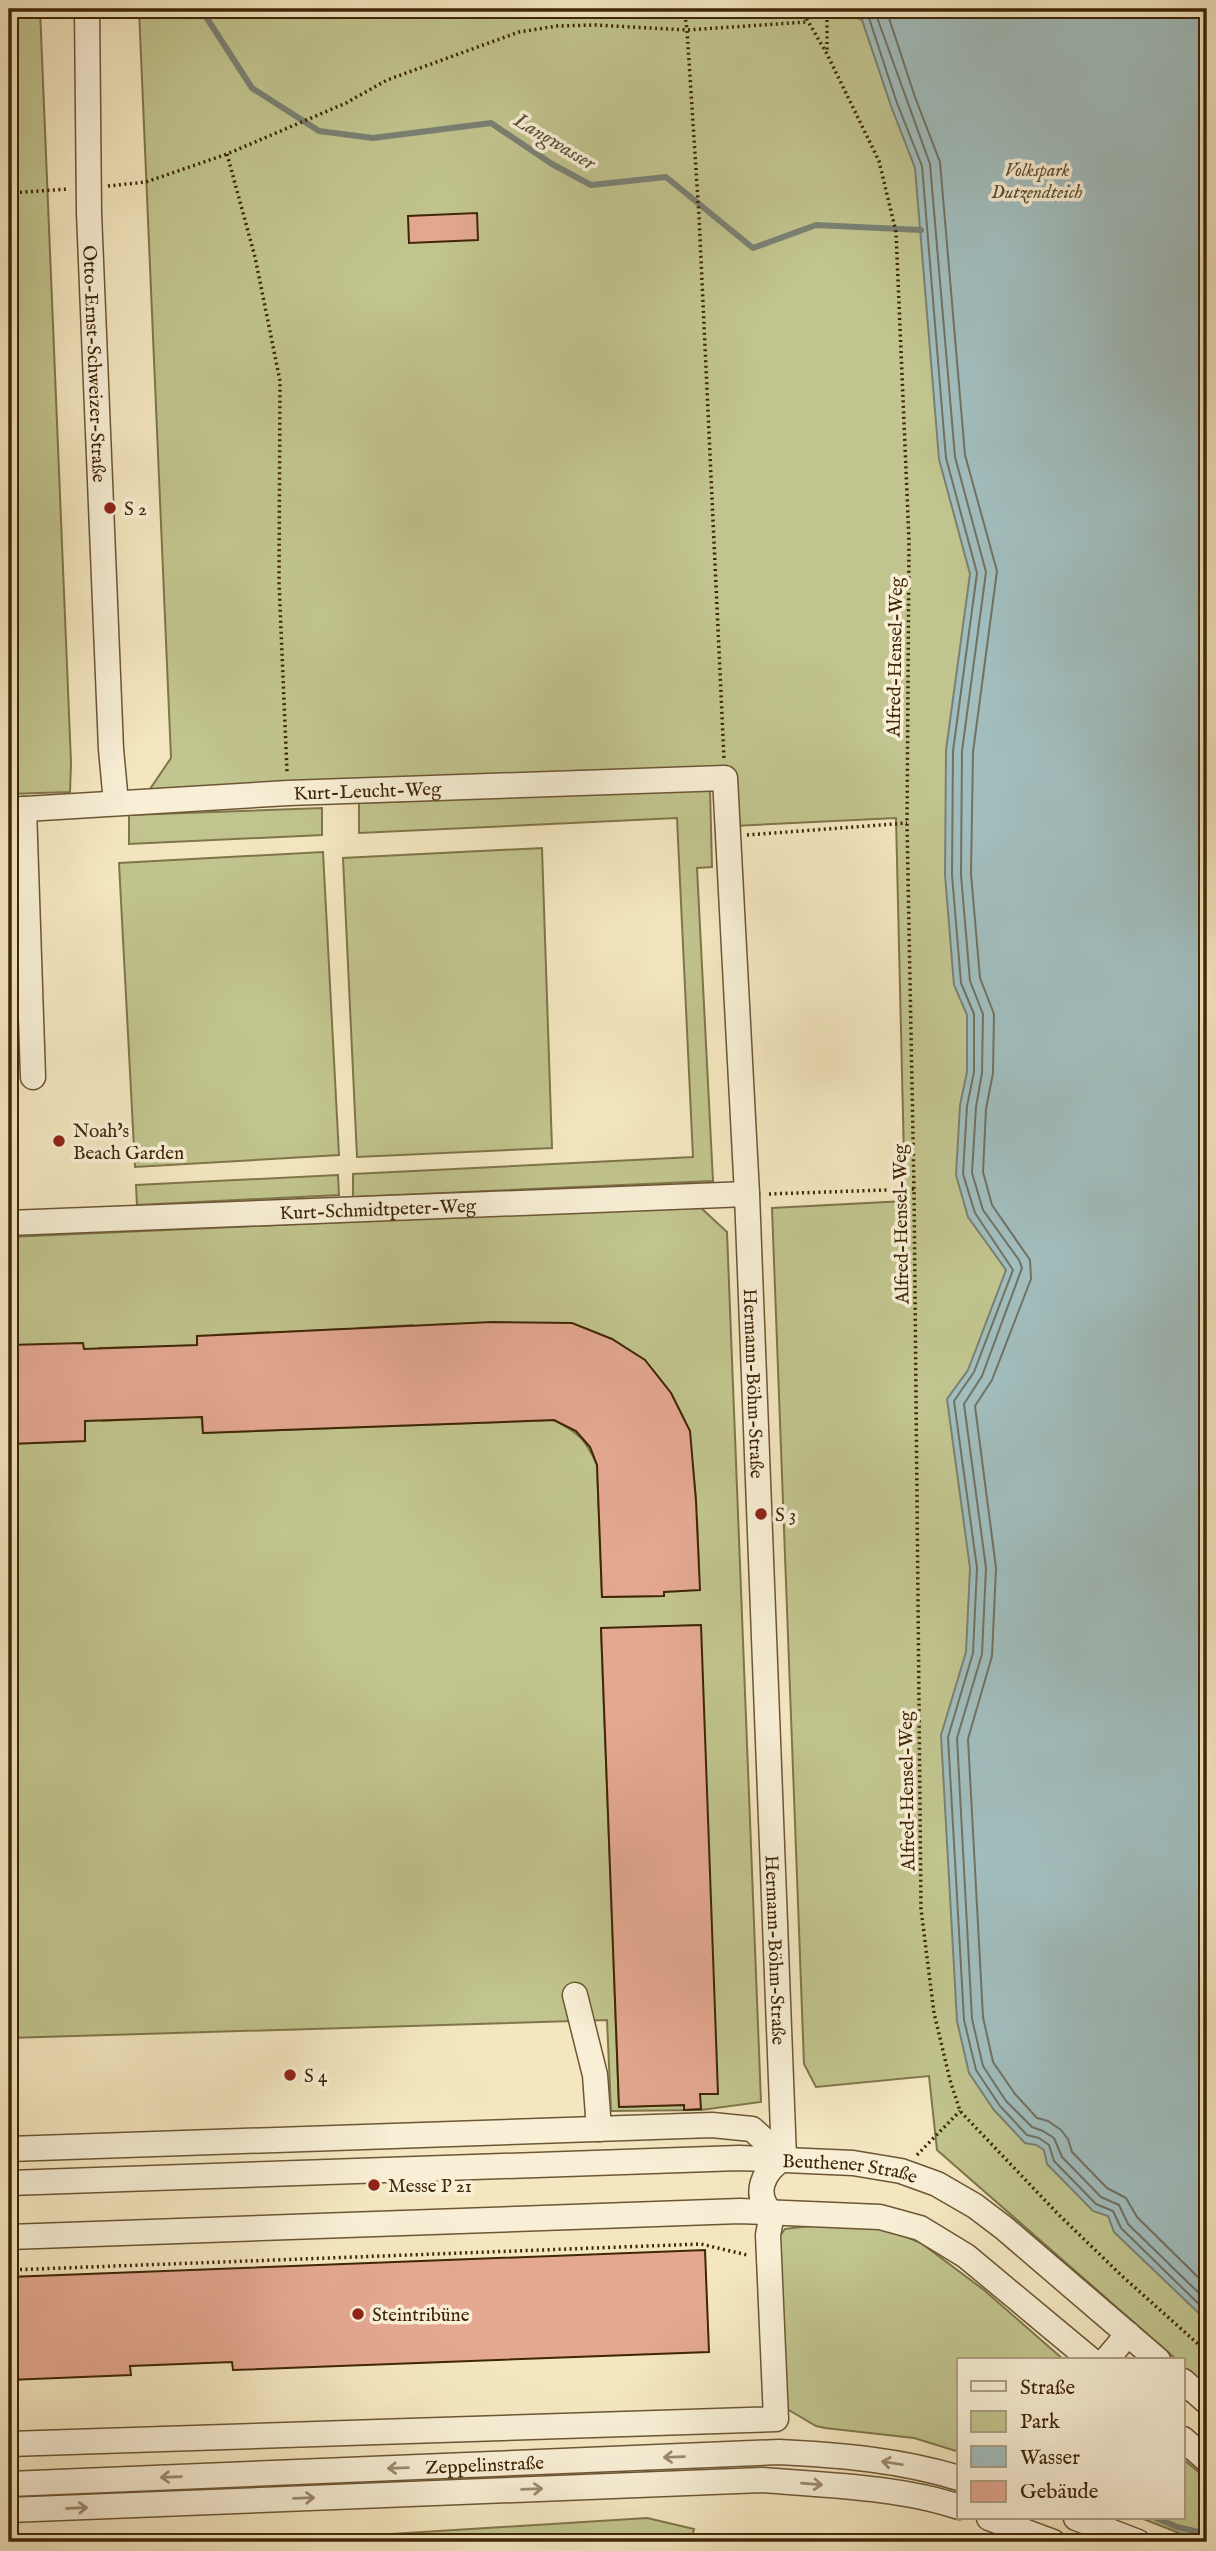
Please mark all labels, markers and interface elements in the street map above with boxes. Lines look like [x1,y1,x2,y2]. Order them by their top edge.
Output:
water label: Langwasser [508,107,601,178]
park label: Volkspark Dutzendteich [991,159,1083,205]
street label: Otto-Ernst-Schweizer-Straße [76,245,110,483]
place label: S 2 [124,498,147,522]
marker: S 2 [102,500,118,516]
street label: Alfred-Hensel-Weg [883,576,909,738]
street label: Kurt-Leucht-Weg [293,778,443,807]
place label: Noah's Beach Garden [73,1120,184,1166]
marker: Noah's Beach Garden [51,1133,67,1149]
street label: Alfred-Hensel-Weg [889,1143,915,1305]
street label: Kurt-Schmidtpeter-Weg [279,1195,477,1226]
street label: Hermann-Böhm-Straße [737,1288,768,1479]
place label: S 3 [775,1504,796,1528]
marker: S 3 [753,1506,769,1522]
street label: Alfred-Hensel-Weg [895,1710,921,1872]
street label: Hermann-Böhm-Straße [758,1855,790,2046]
place label: S 4 [304,2065,328,2089]
marker: S 4 [282,2067,298,2083]
street label: Beuthener Straße [782,2150,921,2190]
place label: Messe P 21 [388,2175,472,2199]
marker: Messe P 21 [366,2177,382,2193]
place label: Steintribüne [372,2304,470,2328]
marker: Steintribüne [350,2306,366,2322]
legend [957,2358,1184,2520]
text: Straße [1020,2375,1076,2402]
text: Park [1020,2409,1061,2436]
text: Wasser [1020,2445,1080,2472]
one-way arrow [663,2450,686,2463]
street label: Zeppelinstraße [425,2452,545,2481]
one-way arrow [882,2456,904,2469]
one-way arrow [387,2461,410,2474]
one-way arrow [159,2471,182,2484]
one-way arrow [800,2478,822,2491]
text: Gebäude [1020,2479,1099,2506]
one-way arrow [520,2482,543,2495]
one-way arrow [292,2492,315,2505]
one-way arrow [65,2501,88,2514]

